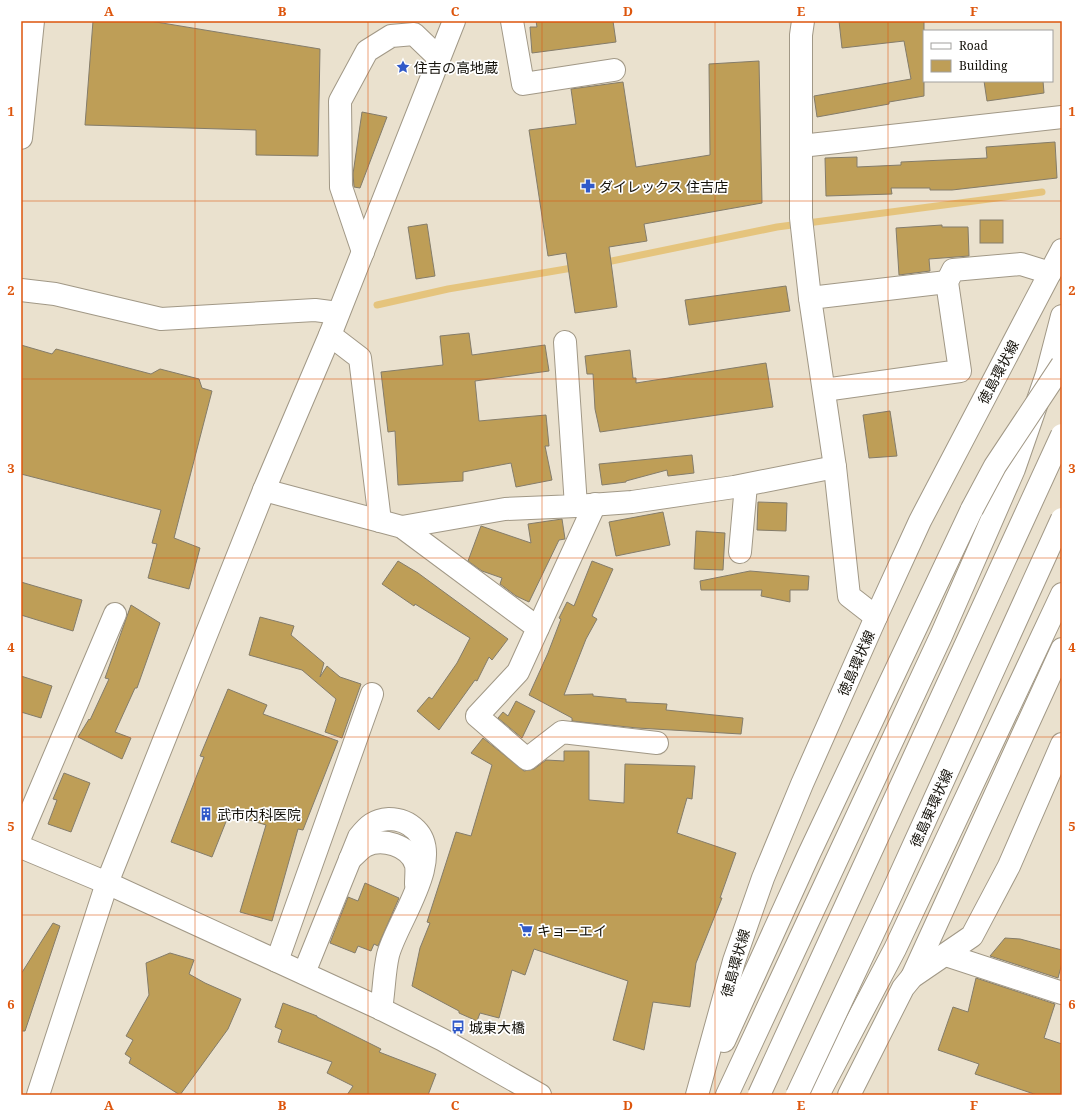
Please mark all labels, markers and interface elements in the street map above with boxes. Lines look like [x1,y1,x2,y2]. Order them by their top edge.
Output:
text: A [104,2,114,20]
text: B [278,2,287,20]
text: C [451,2,460,20]
text: D [623,2,633,20]
text: E [797,2,806,20]
text: F [970,2,978,20]
legend [923,30,1053,82]
text: Road [959,37,989,54]
text: Building [959,57,1008,74]
place label: 住吉の高地蔵 [414,58,498,77]
place icon: 住吉の高地蔵 [395,59,411,75]
text: 1 [7,102,15,120]
text: 1 [1068,102,1076,120]
place label: ダイレックス 住吉店 [599,177,728,196]
pharmacy icon: ダイレックス 住吉店 [580,178,596,194]
text: 2 [7,281,15,299]
text: 2 [1068,281,1076,299]
street label: 徳島環状線 [973,337,1023,407]
text: 3 [7,459,15,477]
text: 3 [1068,459,1076,477]
street label: 徳島環状線 [833,627,879,699]
text: 4 [7,638,15,656]
text: 4 [1068,638,1076,656]
street label: 徳島東環状線 [905,766,957,850]
place label: 武市内科医院 [217,805,301,824]
building icon: 武市内科医院 [198,806,214,822]
text: 5 [7,817,15,835]
text: 5 [1068,817,1076,835]
place label: キョーエイ [537,921,607,940]
supermarket icon: キョーエイ [518,922,534,938]
street label: 徳島環状線 [716,927,754,999]
text: 6 [7,995,15,1013]
text: 6 [1068,995,1076,1013]
place label: 城東大橋 [469,1018,525,1037]
bus stop icon: 城東大橋 [450,1019,466,1035]
text: A [104,1096,114,1114]
text: B [278,1096,287,1114]
text: C [451,1096,460,1114]
text: D [623,1096,633,1114]
text: E [797,1096,806,1114]
text: F [970,1096,978,1114]

